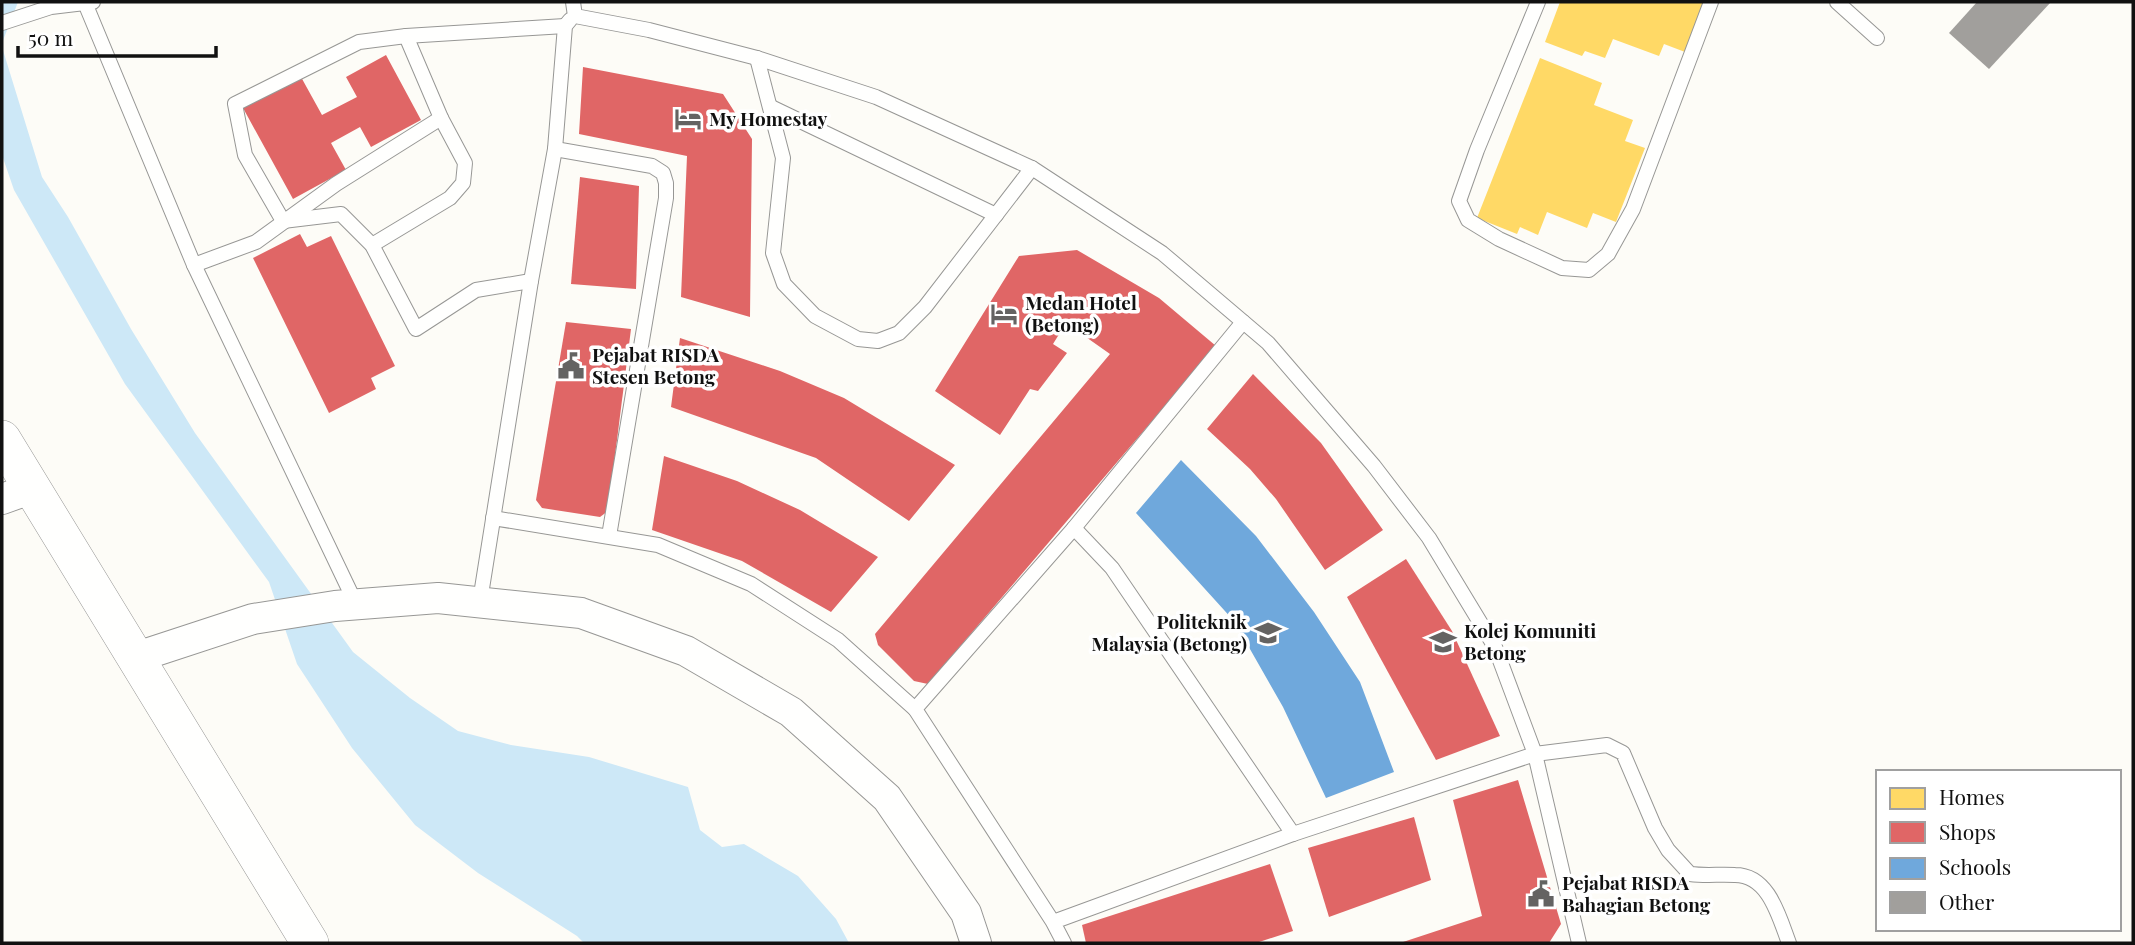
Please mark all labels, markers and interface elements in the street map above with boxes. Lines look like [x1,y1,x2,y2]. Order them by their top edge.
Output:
scale bar [18,14,215,58]
text: 50 m [28,23,74,51]
hotel icon: My Homestay [673,104,703,134]
place label: My Homestay [709,105,828,131]
place label: Medan Hotel (Betong) [1025,289,1137,337]
hotel icon: Medan Hotel (Betong) [989,299,1019,329]
place label: Pejabat RISDA Stesen Betong [592,341,719,389]
public building icon: Pejabat RISDA Stesen Betong [556,351,586,381]
place label: Politeknik Malaysia (Betong) [1091,608,1248,656]
place label: Kolej Komuniti Betong [1464,617,1596,665]
school or university icon: Politeknik Malaysia (Betong) [1253,618,1283,648]
school or university icon: Kolej Komuniti Betong [1428,627,1458,657]
legend [1876,770,2121,931]
text: Homes [1939,782,2005,810]
text: Shops [1939,817,1996,845]
text: Schools [1939,852,2011,880]
place label: Pejabat RISDA Bahagian Betong [1562,869,1711,917]
public building icon: Pejabat RISDA Bahagian Betong [1526,879,1556,909]
text: Other [1939,887,1995,915]

